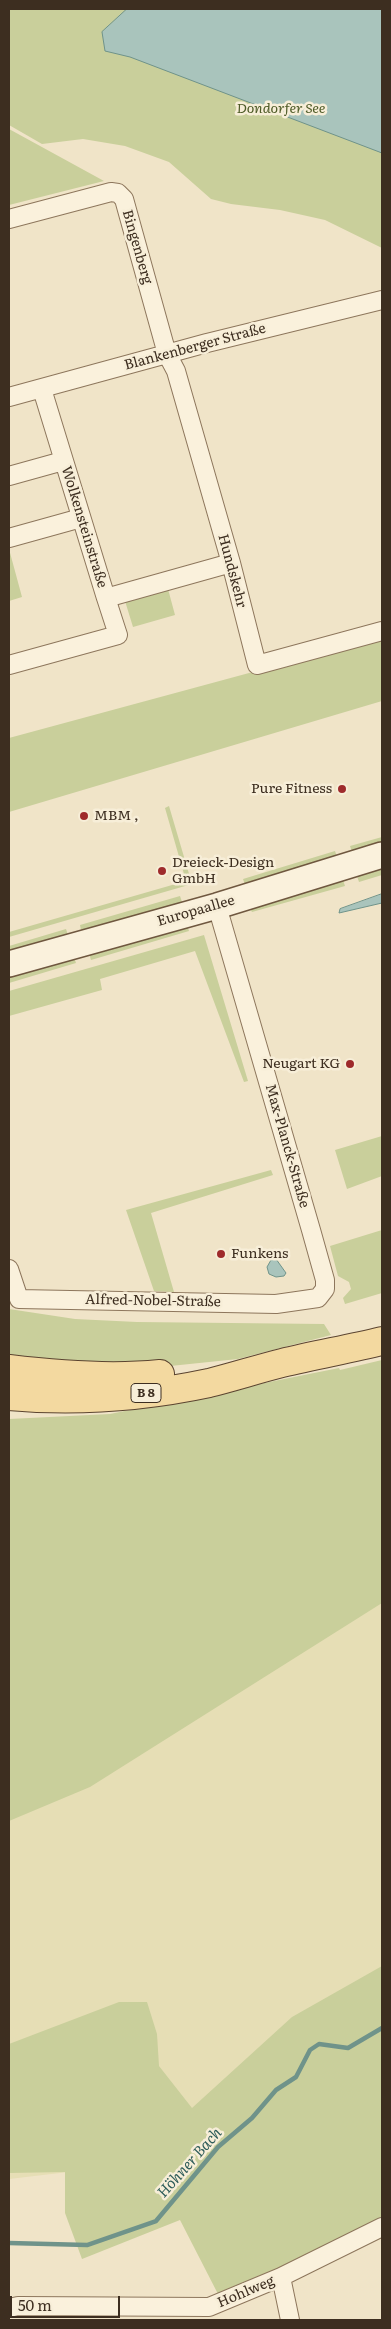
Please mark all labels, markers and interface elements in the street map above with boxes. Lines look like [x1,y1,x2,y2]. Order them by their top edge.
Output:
park label: Dondorfer See [237,101,325,117]
street label: Bingenberg [118,208,156,286]
street label: Blankenberger Straße [122,320,268,374]
street label: Wolkensteinstraße [57,464,111,590]
street label: Hundskehr [214,532,250,610]
place label: Pure Fitness [251,781,332,797]
marker: Pure Fitness [336,783,348,795]
place label: MBM , [94,808,139,824]
marker: MBM , [78,810,90,822]
place label: Dreieck-Design GmbH [172,855,274,888]
marker: Dreieck-Design GmbH [156,865,168,877]
street label: Europaallee [155,892,237,930]
place label: Neugart KG [262,1056,340,1072]
marker: Neugart KG [344,1058,356,1070]
street label: Max-Planck-Straße [261,1082,313,1210]
place label: Funkens [231,1246,288,1262]
marker: Funkens [215,1248,227,1260]
street label: Alfred-Nobel-Straße [85,1291,221,1311]
road number: B 8 [131,1384,161,1402]
water label: Höhner Bach [154,2125,226,2201]
street label: Hohlweg [215,2272,277,2312]
scale bar [12,2286,122,2318]
text: 50 m [18,2293,52,2316]

